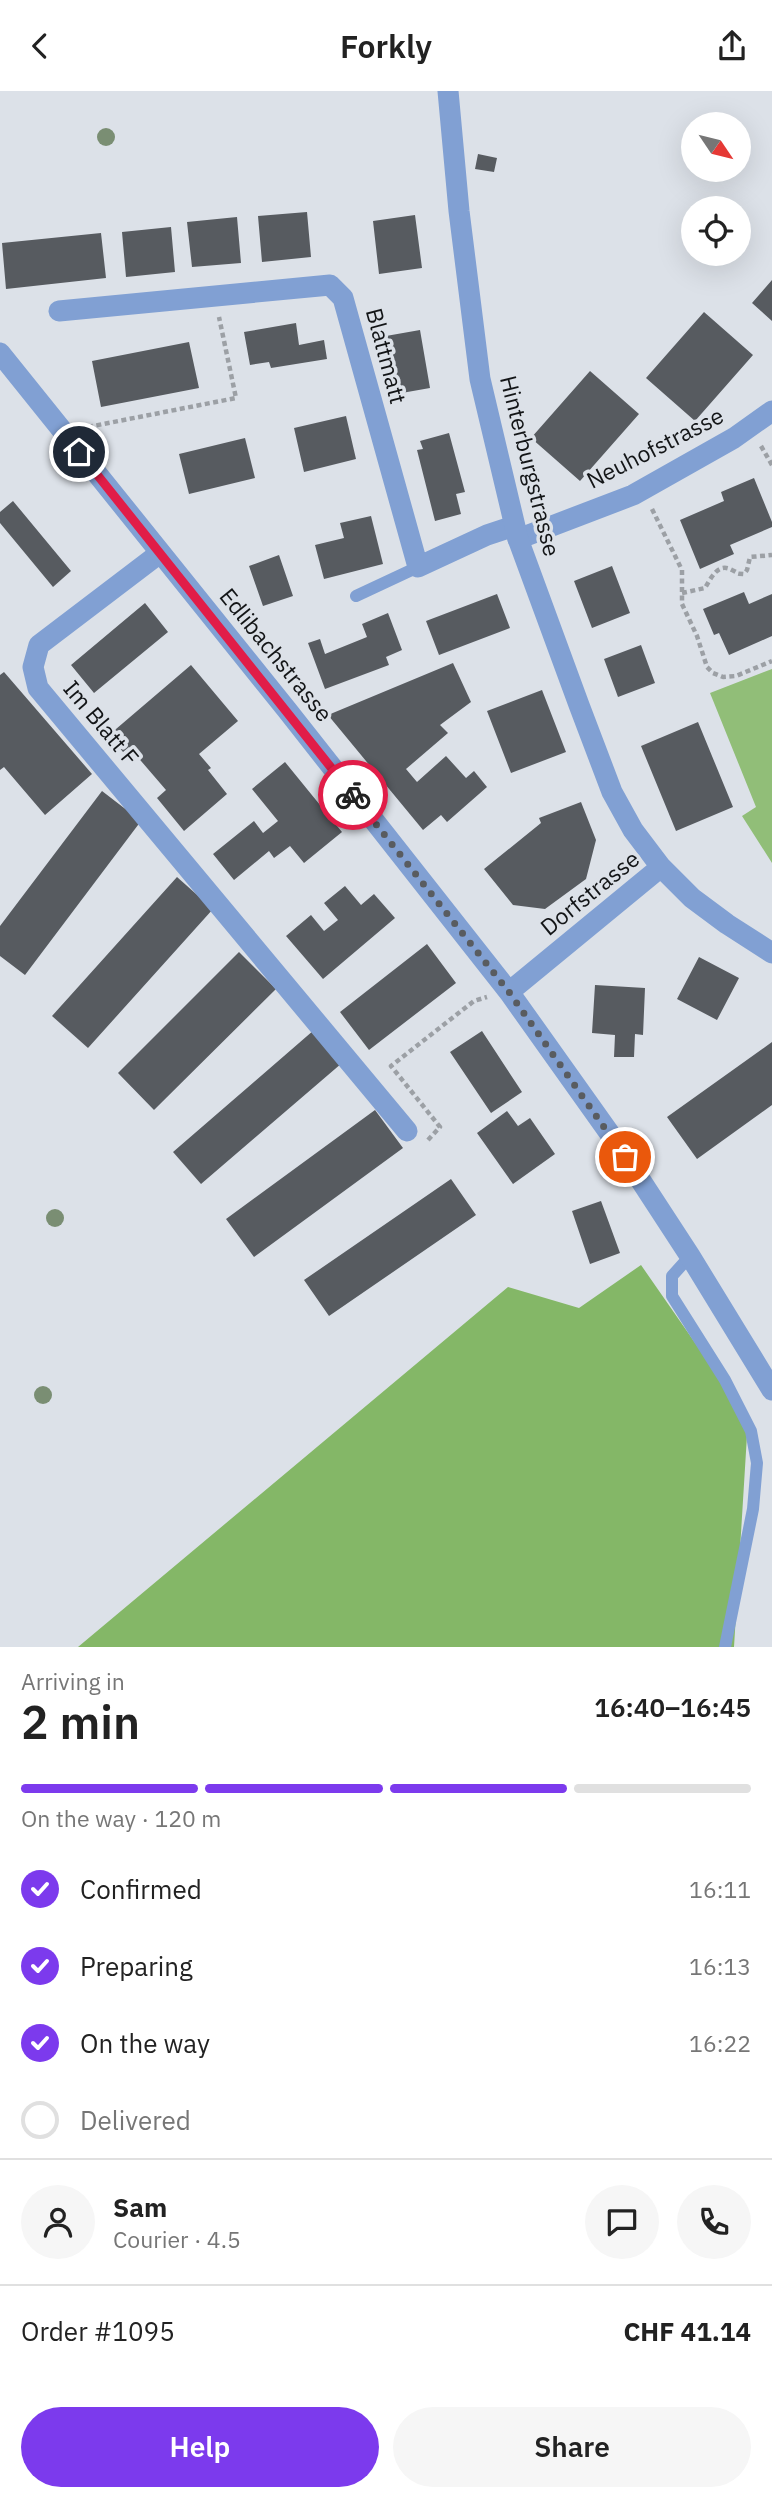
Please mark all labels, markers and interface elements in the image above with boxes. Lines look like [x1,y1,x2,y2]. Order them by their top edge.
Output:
text: Forkly [340,25,432,67]
icon: back [21,27,59,65]
icon: share [713,27,751,65]
north arrow [681,112,751,182]
map controls [681,112,751,266]
button: locate [681,196,751,266]
street label: Blattmatt [360,305,414,407]
street label: Hinterburgstrasse [494,372,568,559]
street label: Neuhofstrasse [581,400,728,494]
pin [49,422,109,482]
icon: home [60,433,98,471]
street label: Edlibachstrasse [214,581,340,727]
street label: Im Blatt F [57,673,146,771]
courier [318,760,388,830]
icon: bike [334,776,372,814]
street label: Dorfstrasse [534,843,645,941]
pin [595,1127,655,1187]
icon: bag [606,1138,644,1176]
text: Arriving in [21,1666,125,1696]
text: 16:40–16:45 [594,1690,751,1724]
text: 2 min [21,1692,140,1752]
text: On the way · 120 m [21,1803,221,1833]
icon: check [21,1870,59,1908]
text: Confirmed [80,1872,202,1906]
text: 16:11 [689,1874,751,1904]
icon: check [21,1947,59,1985]
text: Preparing [80,1949,193,1983]
text: 16:13 [689,1951,751,1981]
icon: check [21,2024,59,2062]
text: On the way [80,2026,210,2060]
text: 16:22 [689,2028,751,2058]
text: Delivered [80,2103,191,2137]
button: person [21,2185,95,2259]
button: chat [585,2185,659,2259]
button: phone [677,2185,751,2259]
text: Sam [113,2190,167,2224]
text: Courier · 4.5 [113,2224,241,2254]
text: Order #1095 [21,2314,175,2348]
text: CHF 41.14 [623,2314,751,2348]
button: Help [21,2407,379,2487]
button: Share [393,2407,751,2487]

